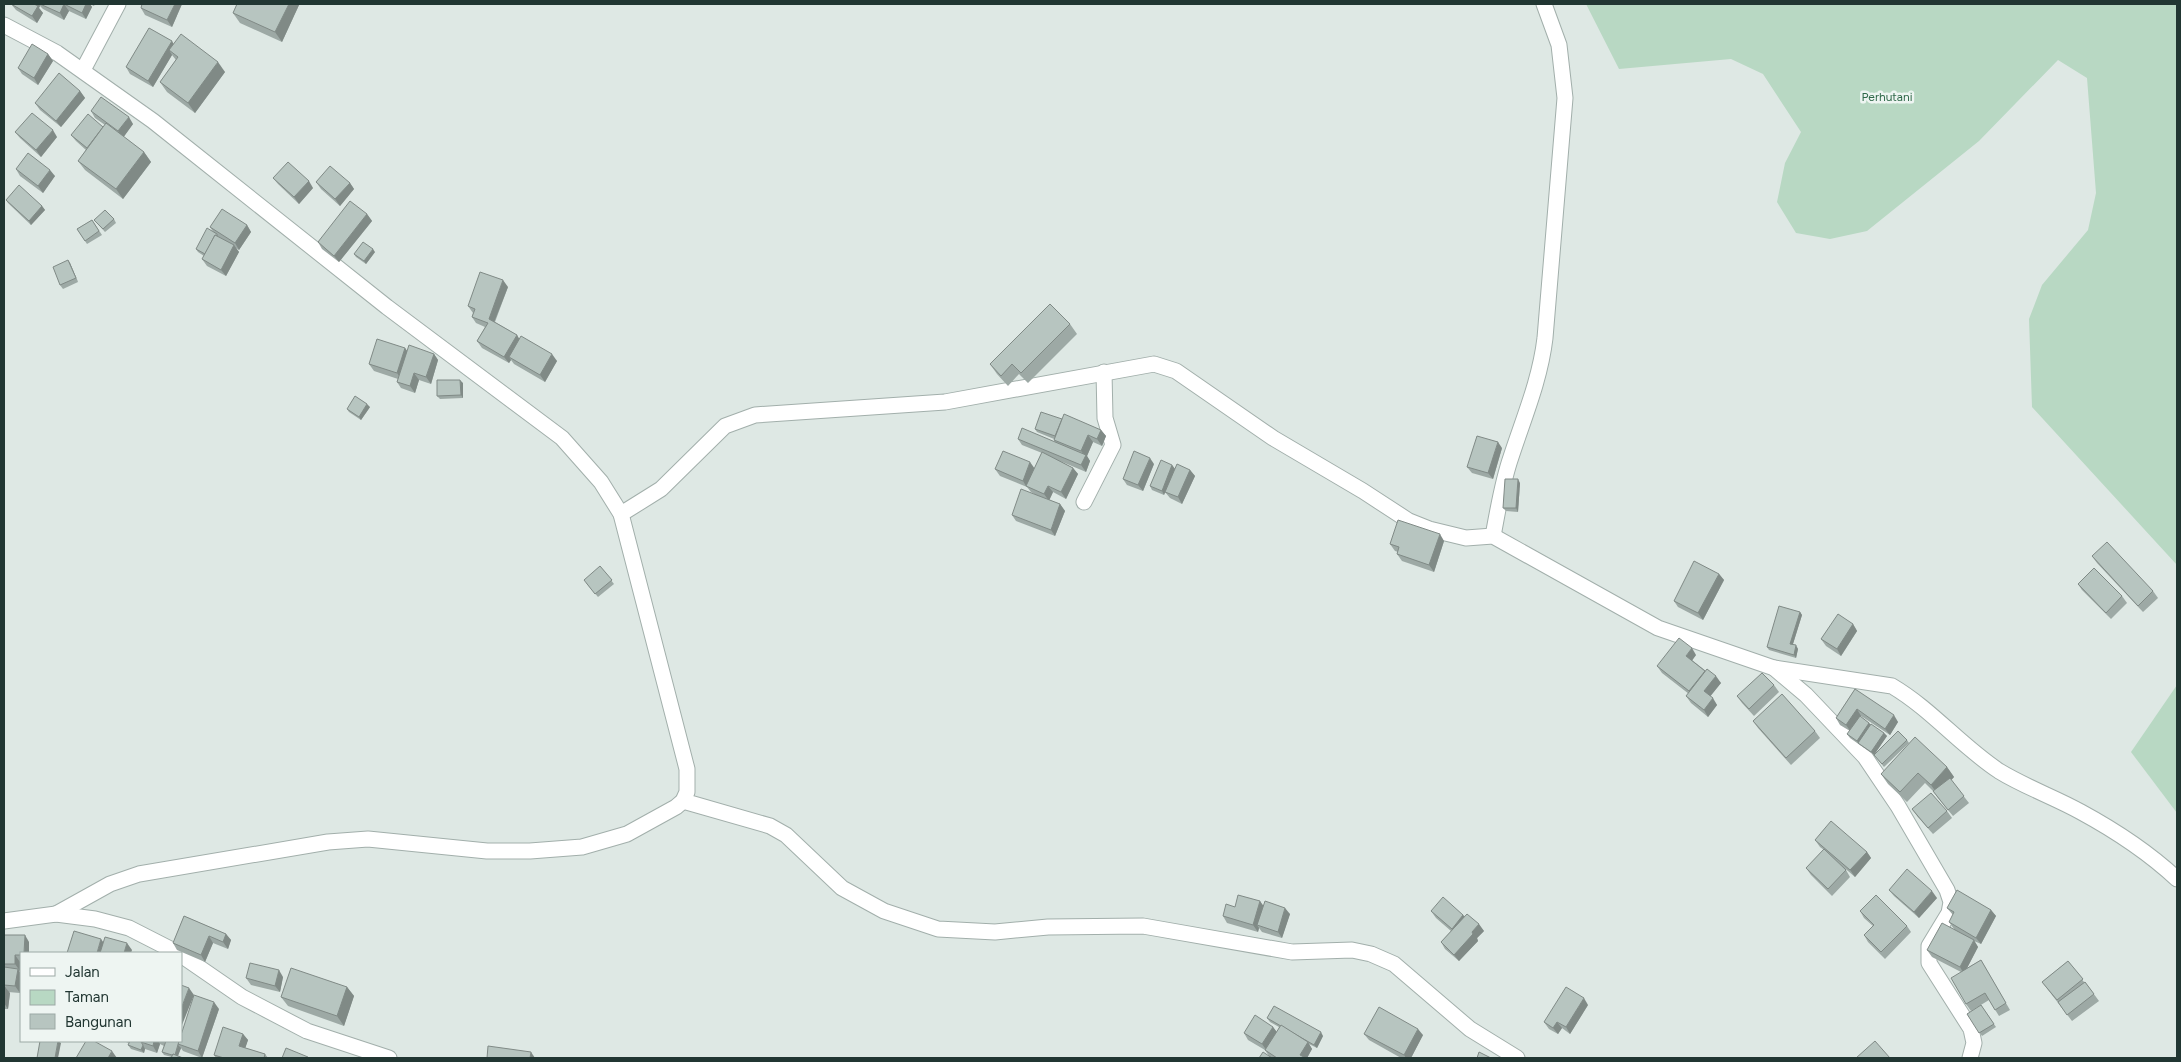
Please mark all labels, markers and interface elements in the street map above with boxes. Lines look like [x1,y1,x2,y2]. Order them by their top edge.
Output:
park label: Perhutani [1862,90,1912,104]
legend [20,952,182,1042]
text: Jalan [65,963,100,981]
text: Taman [65,988,109,1006]
text: Bangunan [65,1013,132,1031]

